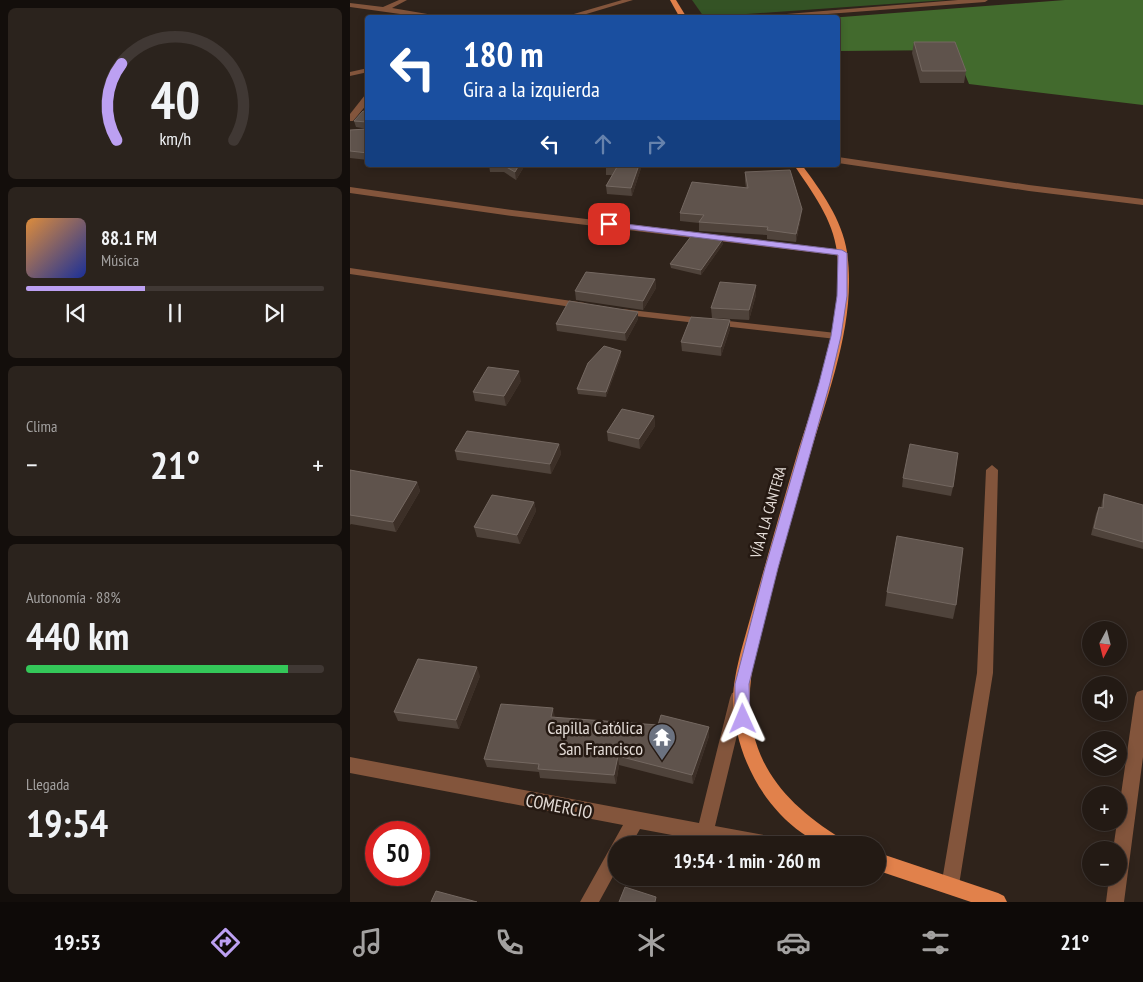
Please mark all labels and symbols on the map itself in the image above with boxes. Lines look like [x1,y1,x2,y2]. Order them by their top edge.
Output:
pin [588,203,630,245]
street label: VÍA A LA CANTERA [746,463,790,561]
north arrow [1082,621,1128,666]
position arrow [716,692,768,744]
place label: Capilla Católica San Francisco [547,716,643,760]
temple icon: Capilla Católica San Francisco [647,722,677,761]
street label: COMERCIO [524,788,594,824]
speed limit sign: 50 [365,821,430,886]

